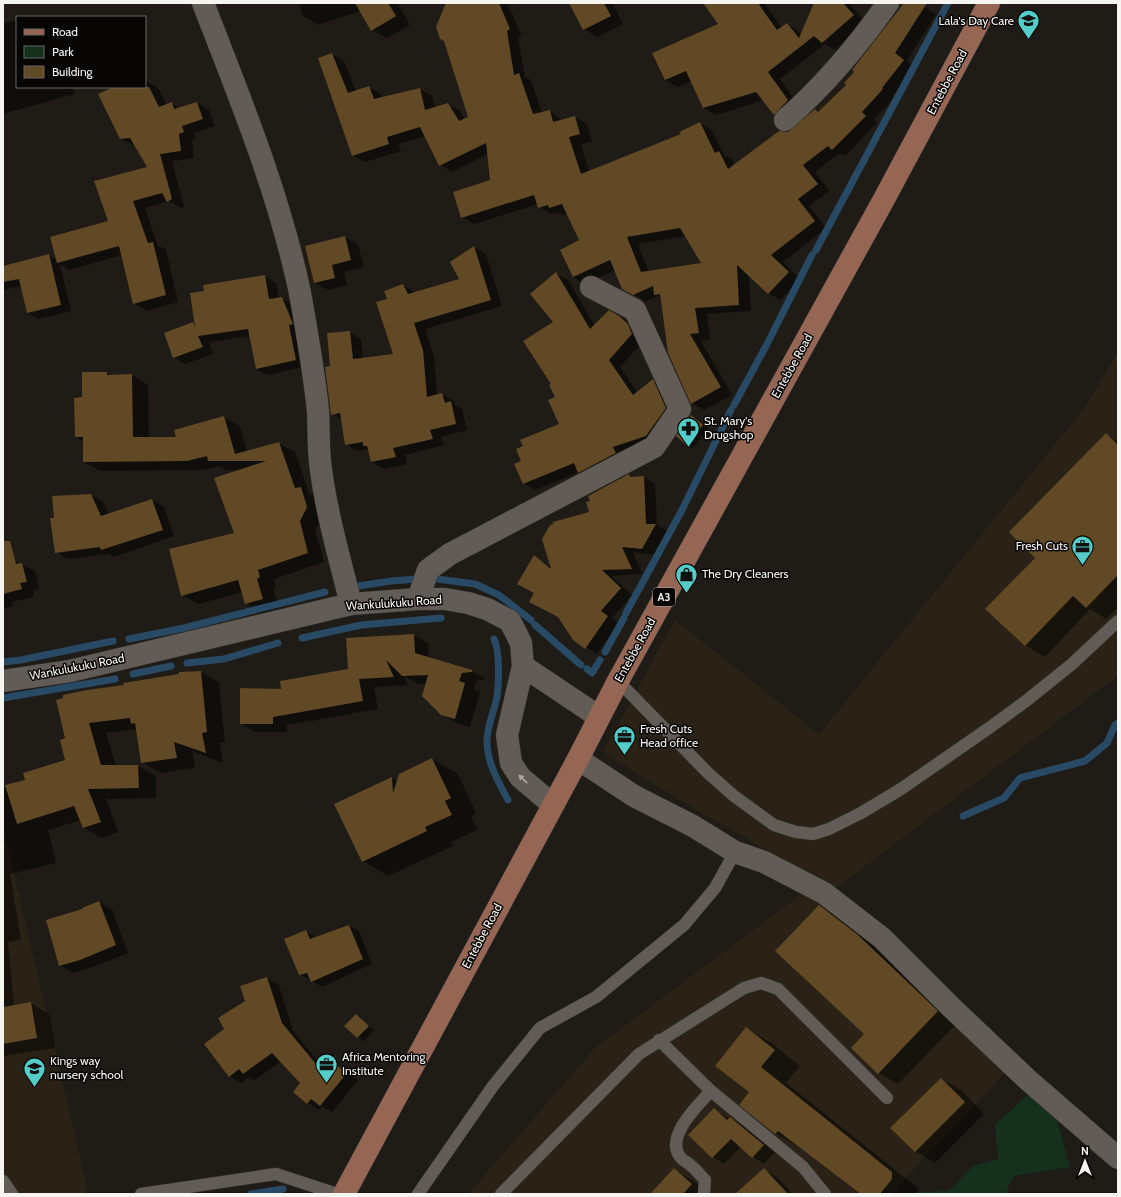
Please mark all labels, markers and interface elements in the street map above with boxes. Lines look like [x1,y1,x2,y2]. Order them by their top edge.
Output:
school or university icon: Lala's Day Care [1016,8,1042,41]
place label: Lala's Day Care [938,13,1014,28]
legend [16,16,146,88]
text: Road [52,24,78,39]
text: Park [52,44,74,59]
street label: Entebbe Road [923,47,970,117]
text: Building [52,64,94,79]
street label: Entebbe Road [768,331,815,401]
place label: St. Mary's Drugshop [704,413,754,442]
pharmacy icon: St. Mary's Drugshop [676,415,702,448]
office icon: Fresh Cuts [1070,533,1096,566]
place label: Fresh Cuts [1016,538,1068,553]
shop icon: The Dry Cleaners [673,561,699,594]
place label: The Dry Cleaners [702,566,789,581]
road number: A3 [653,588,675,606]
street label: Wankulukuku Road [345,592,442,613]
street label: Entebbe Road [611,615,658,685]
street label: Wankulukuku Road [28,650,126,683]
place label: Fresh Cuts Head office [640,721,698,750]
office icon: Fresh Cuts Head office [612,723,638,756]
one-way arrow [518,774,528,784]
street label: Entebbe Road [458,901,505,971]
place label: Africa Mentoring Institute [342,1049,426,1078]
office icon: Africa Mentoring Institute [314,1051,340,1084]
place label: Kings way nursery school [50,1053,124,1082]
school or university icon: Kings way nursery school [21,1055,47,1088]
north arrow [1065,1141,1105,1181]
text: N [1081,1144,1089,1158]

